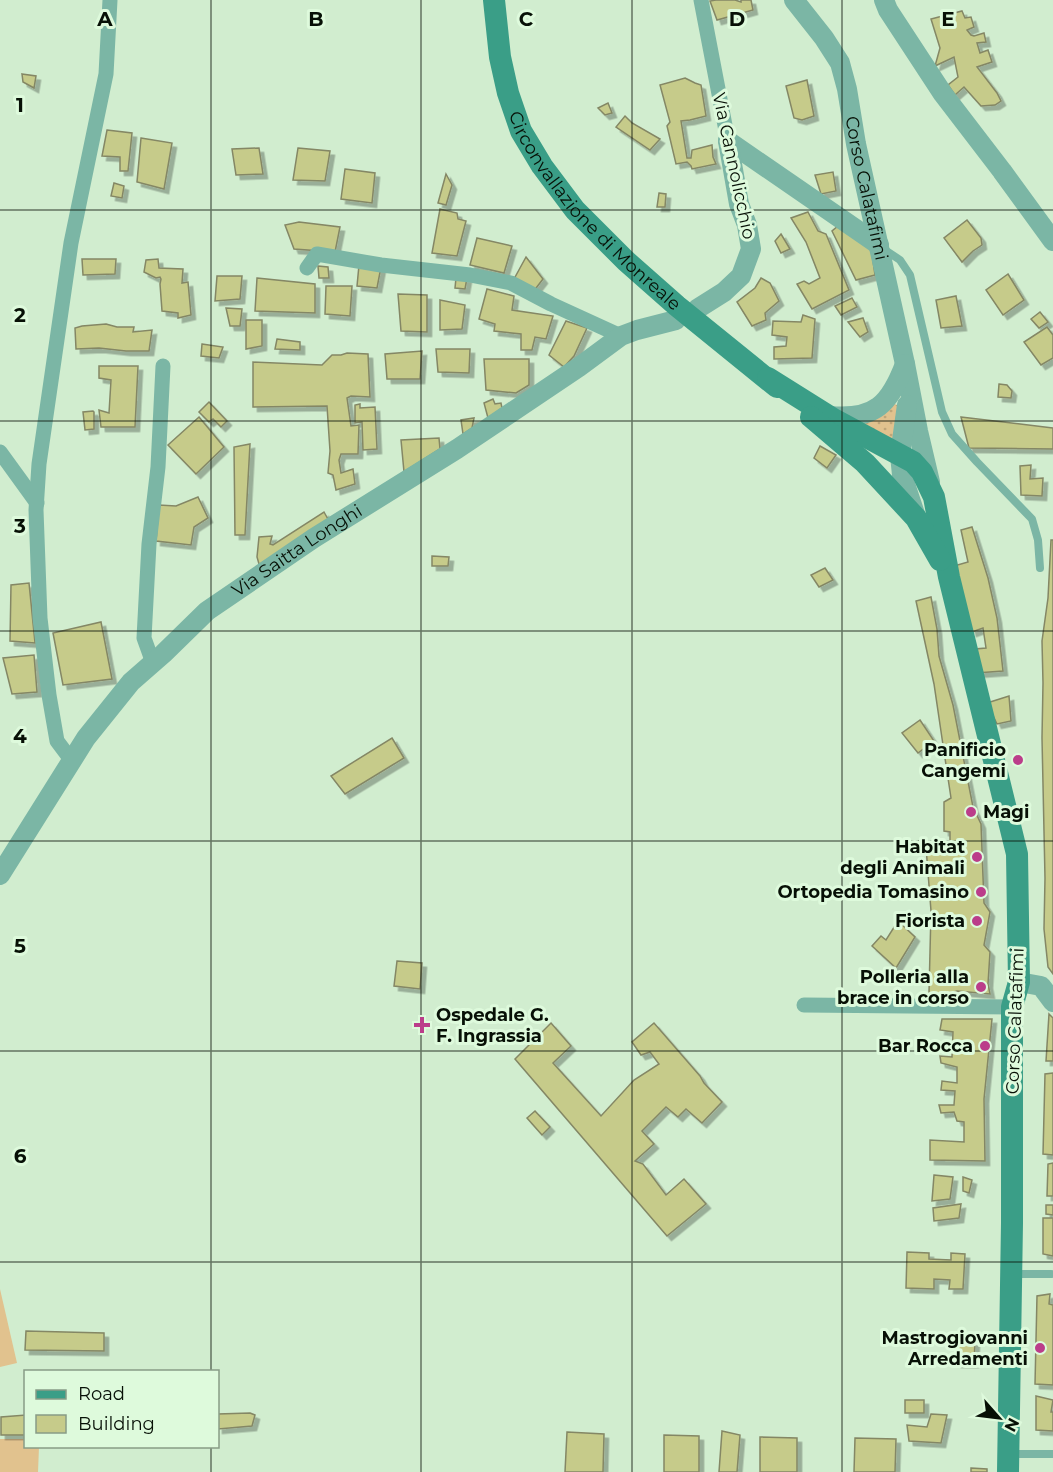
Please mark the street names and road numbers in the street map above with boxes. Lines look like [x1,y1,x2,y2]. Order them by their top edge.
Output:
street label: Via Cannolicchio [708,91,760,241]
street label: Circonvallazione di Monreale [504,108,686,315]
street label: Corso Calatafimi [841,114,893,262]
street label: Via Saitta Longhi [228,500,366,602]
street label: Corso Calatafimi [1001,947,1029,1095]

